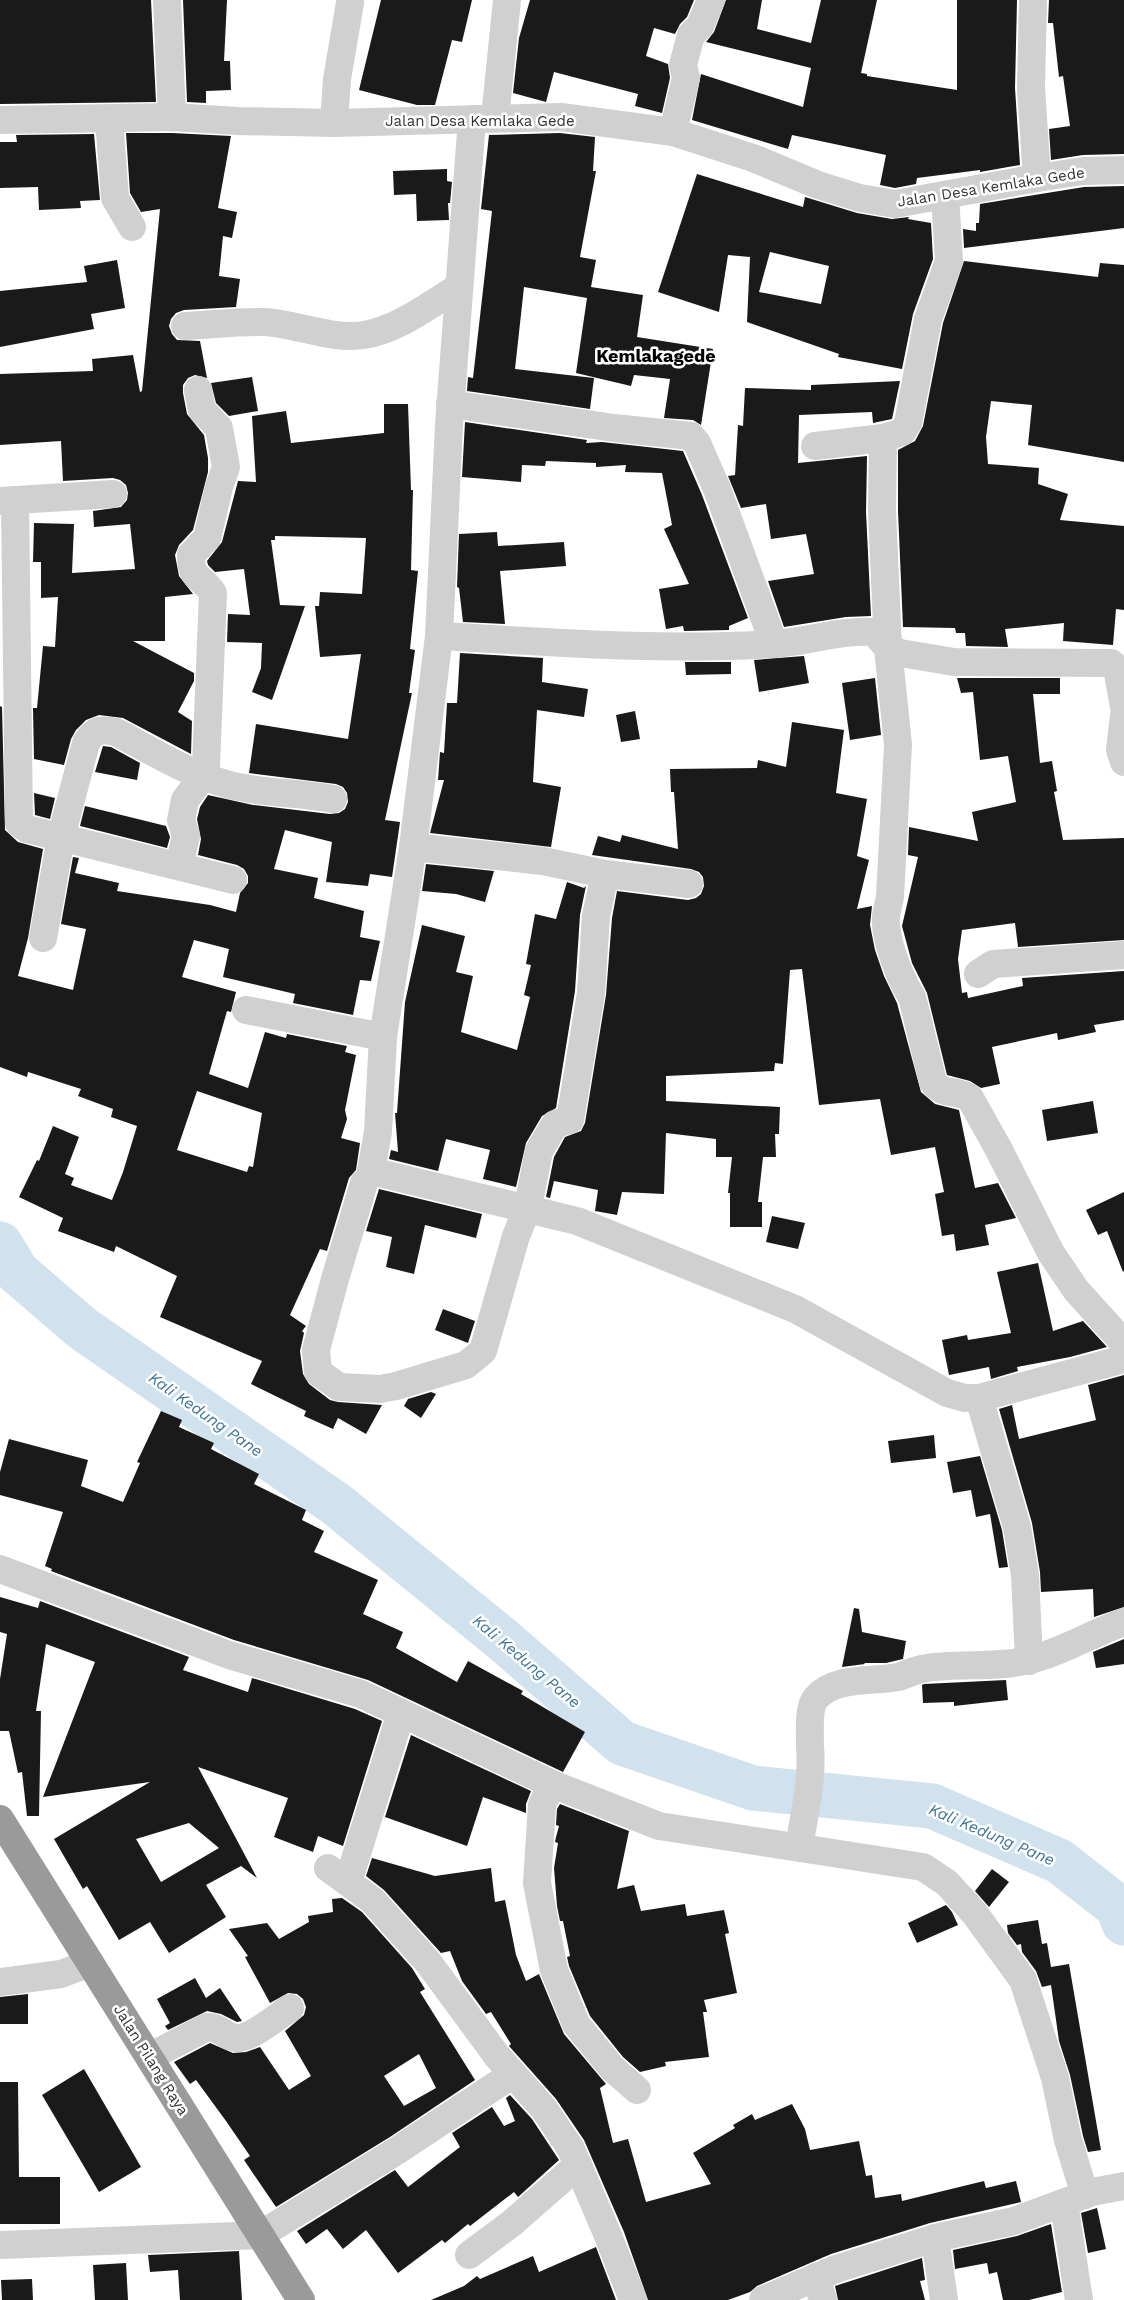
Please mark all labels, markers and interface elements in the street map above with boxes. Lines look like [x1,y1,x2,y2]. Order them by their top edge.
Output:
street label: Jalan Desa Kemlaka Gede [385,112,575,130]
street label: Jalan Desa Kemlaka Gede [896,163,1086,211]
district label: Kemlakagede [596,345,716,366]
water label: Kali Kedung Pane [145,1368,266,1461]
water label: Kali Kedung Pane [469,1611,584,1712]
water label: Kali Kedung Pane [926,1799,1058,1870]
street label: Jalan Pilang Raya [110,2001,193,2119]

